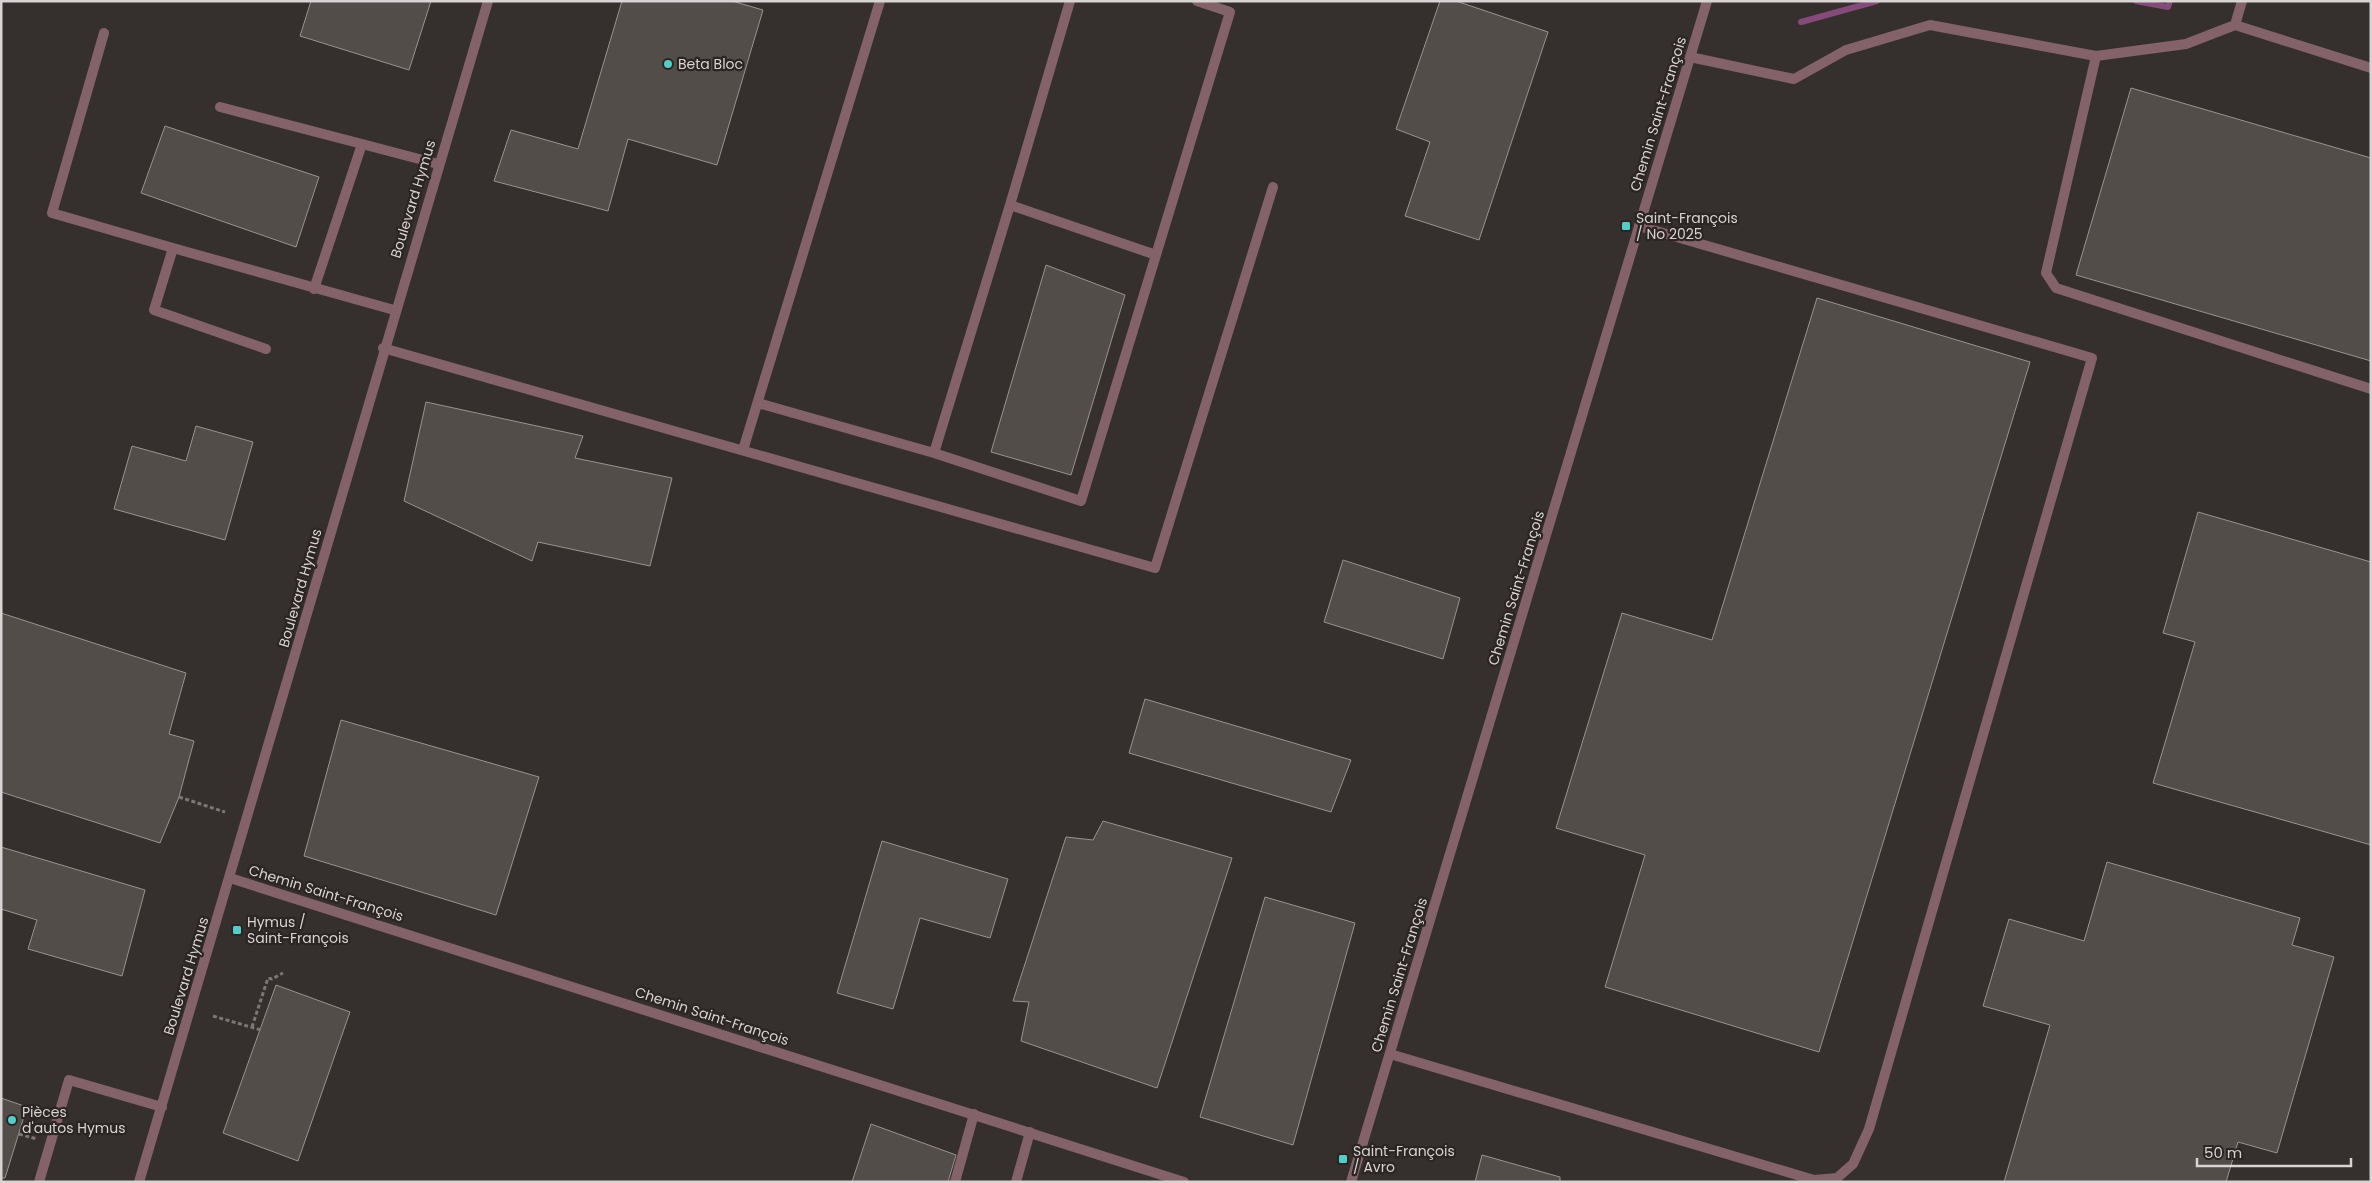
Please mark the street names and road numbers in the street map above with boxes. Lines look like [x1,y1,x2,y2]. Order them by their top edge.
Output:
street label: Chemin Saint-François [1625,34,1691,194]
street label: Boulevard Hymus [386,137,440,261]
street label: Chemin Saint-François [1483,508,1549,668]
street label: Boulevard Hymus [273,526,327,650]
street label: Chemin Saint-François [246,860,406,926]
street label: Chemin Saint-François [1366,895,1432,1055]
street label: Boulevard Hymus [159,914,213,1038]
street label: Chemin Saint-François [632,982,792,1050]

